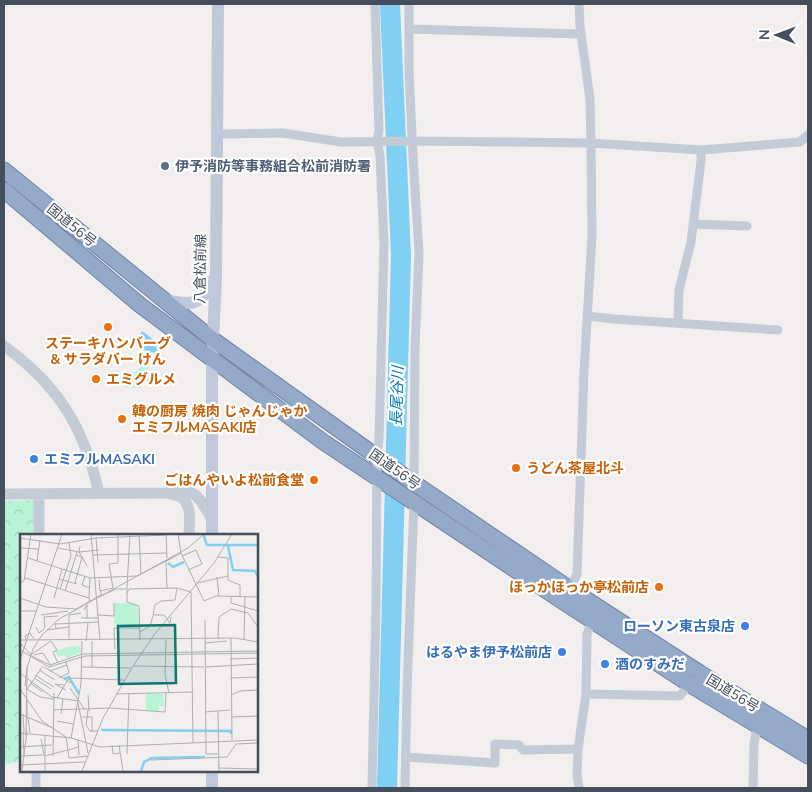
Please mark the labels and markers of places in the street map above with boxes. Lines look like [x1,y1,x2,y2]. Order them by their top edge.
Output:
place label: 伊予消防等事務組合松前消防署 [175,157,371,176]
marker: 伊予消防等事務組合松前消防署 [159,160,171,172]
marker: ステーキハンバーグ & サラダバー けん [102,321,114,333]
place label: ステーキハンバーグ & サラダバー けん [45,334,171,369]
place label: エミグルメ [106,370,176,389]
marker: エミグルメ [90,373,102,385]
place label: 韓の厨房 焼肉 じゃんじゃか エミフルMASAKI店 [132,402,308,437]
marker: 韓の厨房 焼肉 じゃんじゃか エミフルMASAKI店 [116,413,128,425]
place label: エミフルMASAKI [44,450,155,469]
marker: エミフルMASAKI [28,453,40,465]
place label: うどん茶屋北斗 [526,459,624,478]
marker: うどん茶屋北斗 [510,462,522,474]
place label: ごはんやいよ松前食堂 [164,471,304,490]
marker: ごはんやいよ松前食堂 [308,474,320,486]
place label: ほっかほっか亭松前店 [509,578,649,597]
marker: ほっかほっか亭松前店 [653,581,665,593]
place label: ローソン東古泉店 [623,617,735,636]
marker: ローソン東古泉店 [739,620,751,632]
place label: はるやま伊予松前店 [426,643,552,662]
marker: はるやま伊予松前店 [556,646,568,658]
place label: 酒のすみだ [615,655,685,674]
marker: 酒のすみだ [599,658,611,670]

